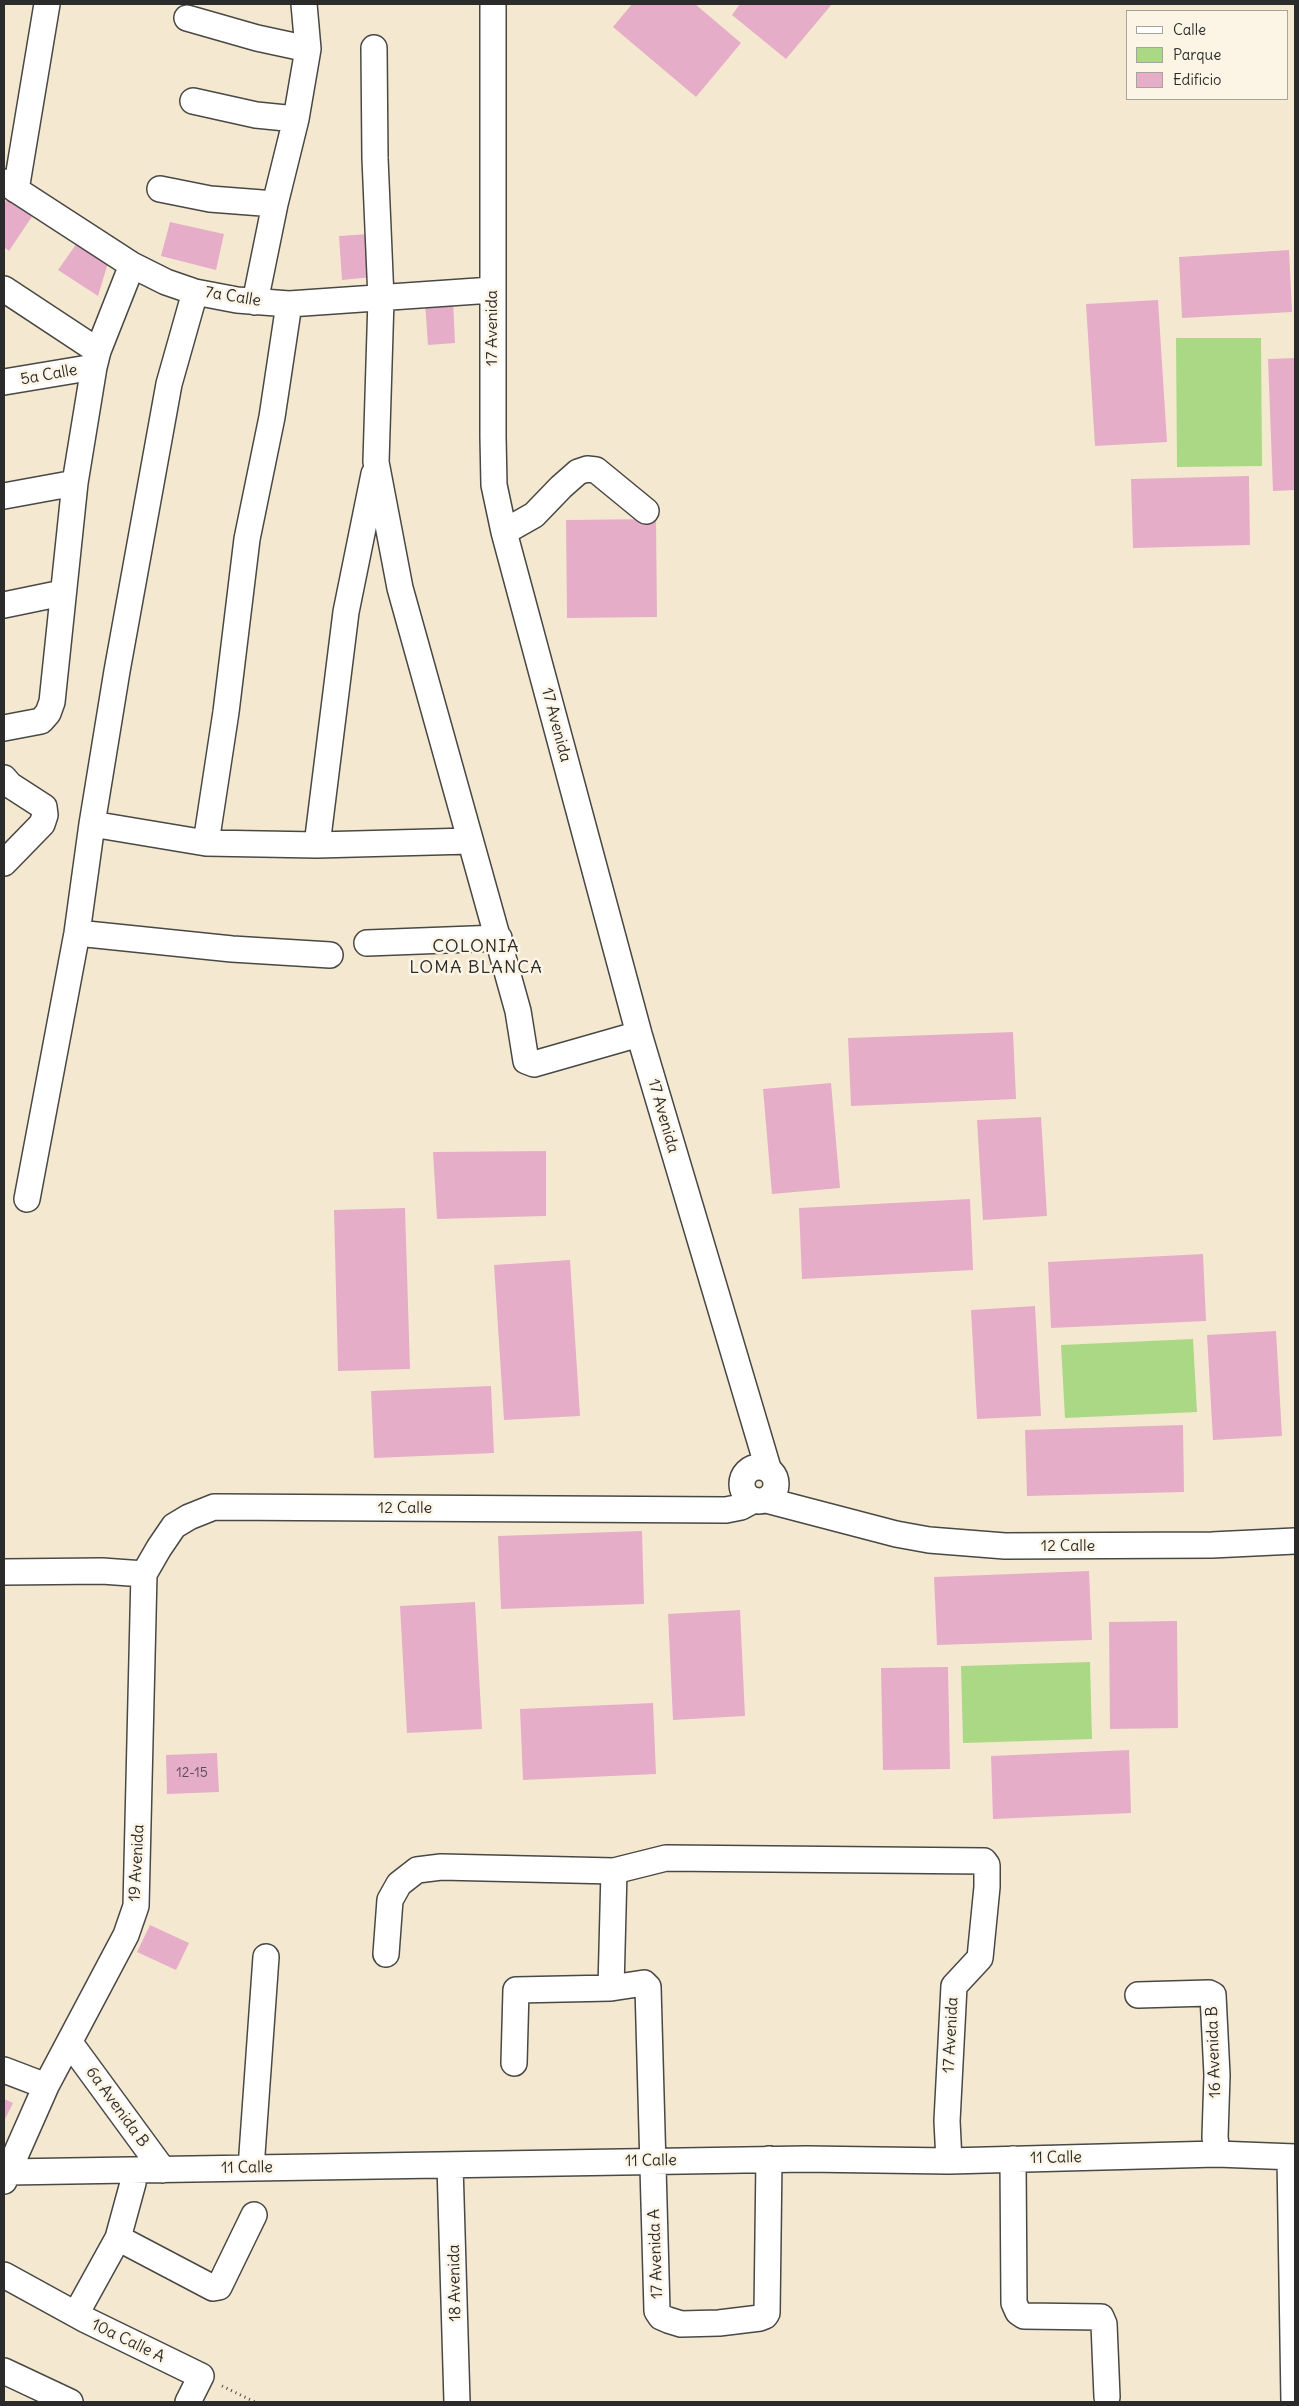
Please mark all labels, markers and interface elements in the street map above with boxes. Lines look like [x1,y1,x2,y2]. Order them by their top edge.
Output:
legend [1126,10,1289,100]
text: Calle [1173,20,1206,39]
text: Parque [1173,45,1221,64]
text: Edificio [1173,70,1221,89]
street label: 7a Calle [204,283,262,311]
street label: 17 Avenida [482,290,502,366]
street label: 5a Calle [19,361,79,389]
street label: 17 Avenida [537,686,575,764]
district label: COLONIA LOMA BLANCA [408,936,544,979]
street label: 17 Avenida [643,1077,683,1155]
street label: 12 Calle [378,1498,432,1518]
street label: 12 Calle [1041,1536,1095,1556]
house number: 12-15 [176,1765,208,1781]
street label: 19 Avenida [125,1824,149,1902]
street label: 17 Avenida [939,1997,963,2073]
street label: 16 Avenida B [1203,2006,1225,2098]
street label: 6a Avenida B [81,2063,153,2151]
street label: 11 Calle [1030,2148,1082,2168]
street label: 11 Calle [625,2151,677,2171]
street label: 11 Calle [221,2158,273,2178]
street label: 17 Avenida A [645,2209,667,2299]
street label: 18 Avenida [445,2244,465,2322]
street label: 10a Calle A [88,2315,168,2367]

